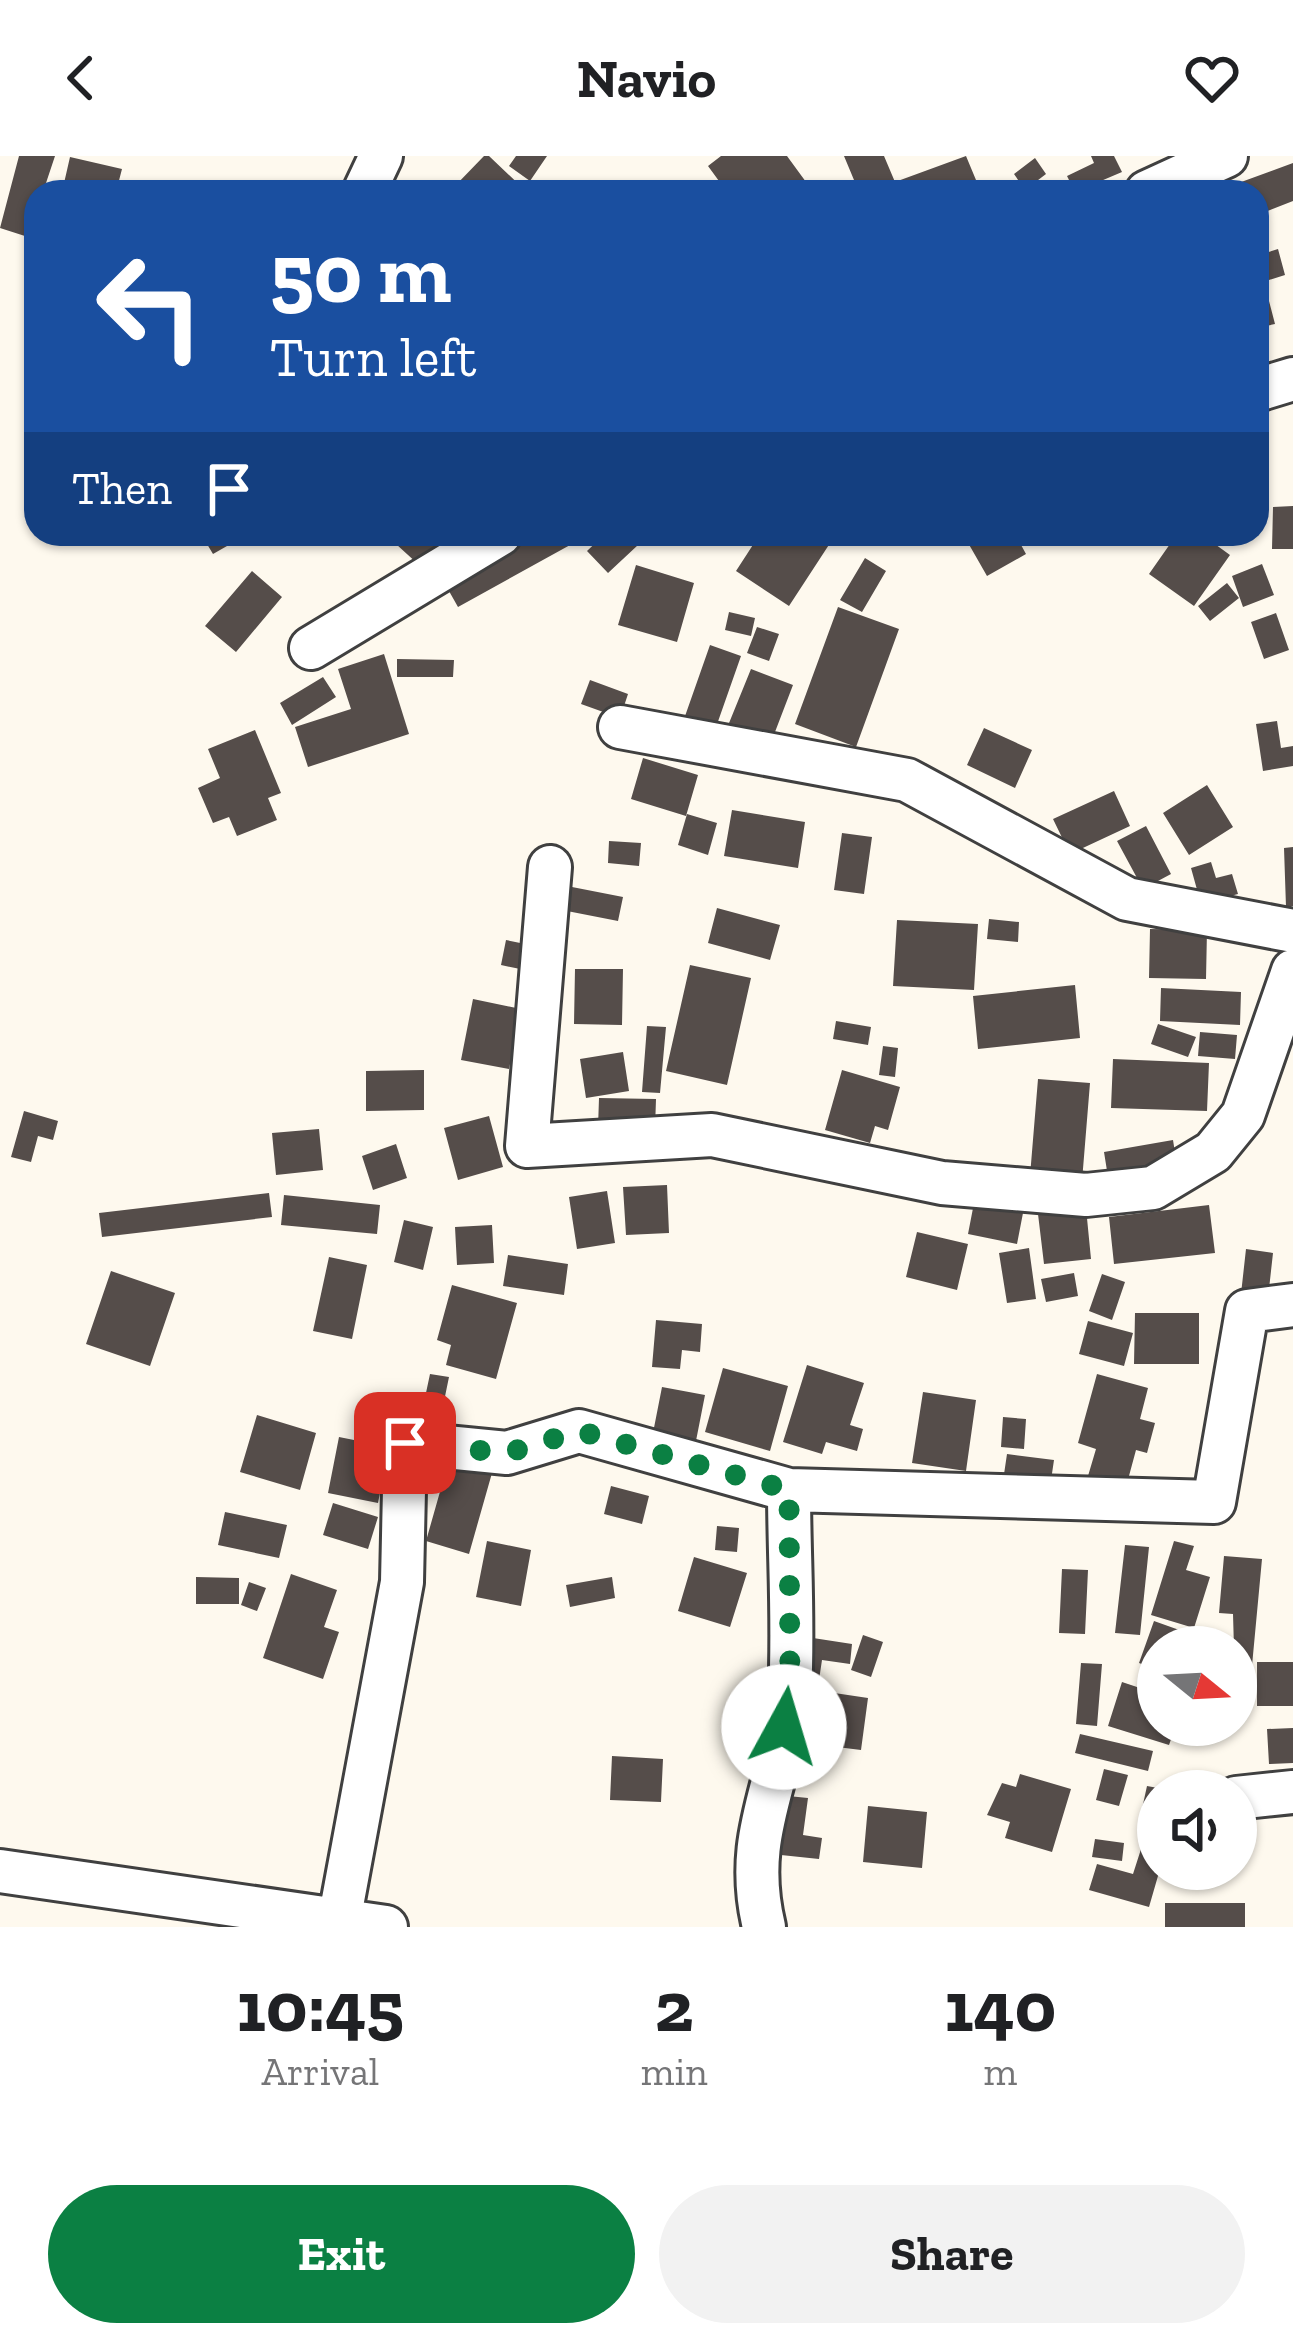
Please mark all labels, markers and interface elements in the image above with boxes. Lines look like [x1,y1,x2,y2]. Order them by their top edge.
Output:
icon: back [48,45,114,111]
icon: heart [1179,45,1245,111]
text: Navio [577,46,716,111]
text: 50 m [270,223,452,324]
icon: left [72,228,228,384]
text: Turn left [270,325,477,390]
icon: arrive [196,456,262,522]
text: Then [72,462,172,516]
pin [354,1392,456,1494]
icon: arrive [372,1410,438,1476]
north arrow [1137,1626,1257,1746]
map controls [1137,1626,1257,1890]
position arrow [721,1664,847,1790]
button: sound [1137,1770,1257,1890]
text: 10:45 [237,1963,404,2049]
text: 2 [655,1963,694,2049]
text: 140 [945,1963,1056,2049]
text: Arrival [262,2048,379,2095]
text: min [641,2048,708,2095]
text: m [983,2048,1017,2095]
button: Exit [48,2185,635,2323]
button: Share [659,2185,1245,2323]

